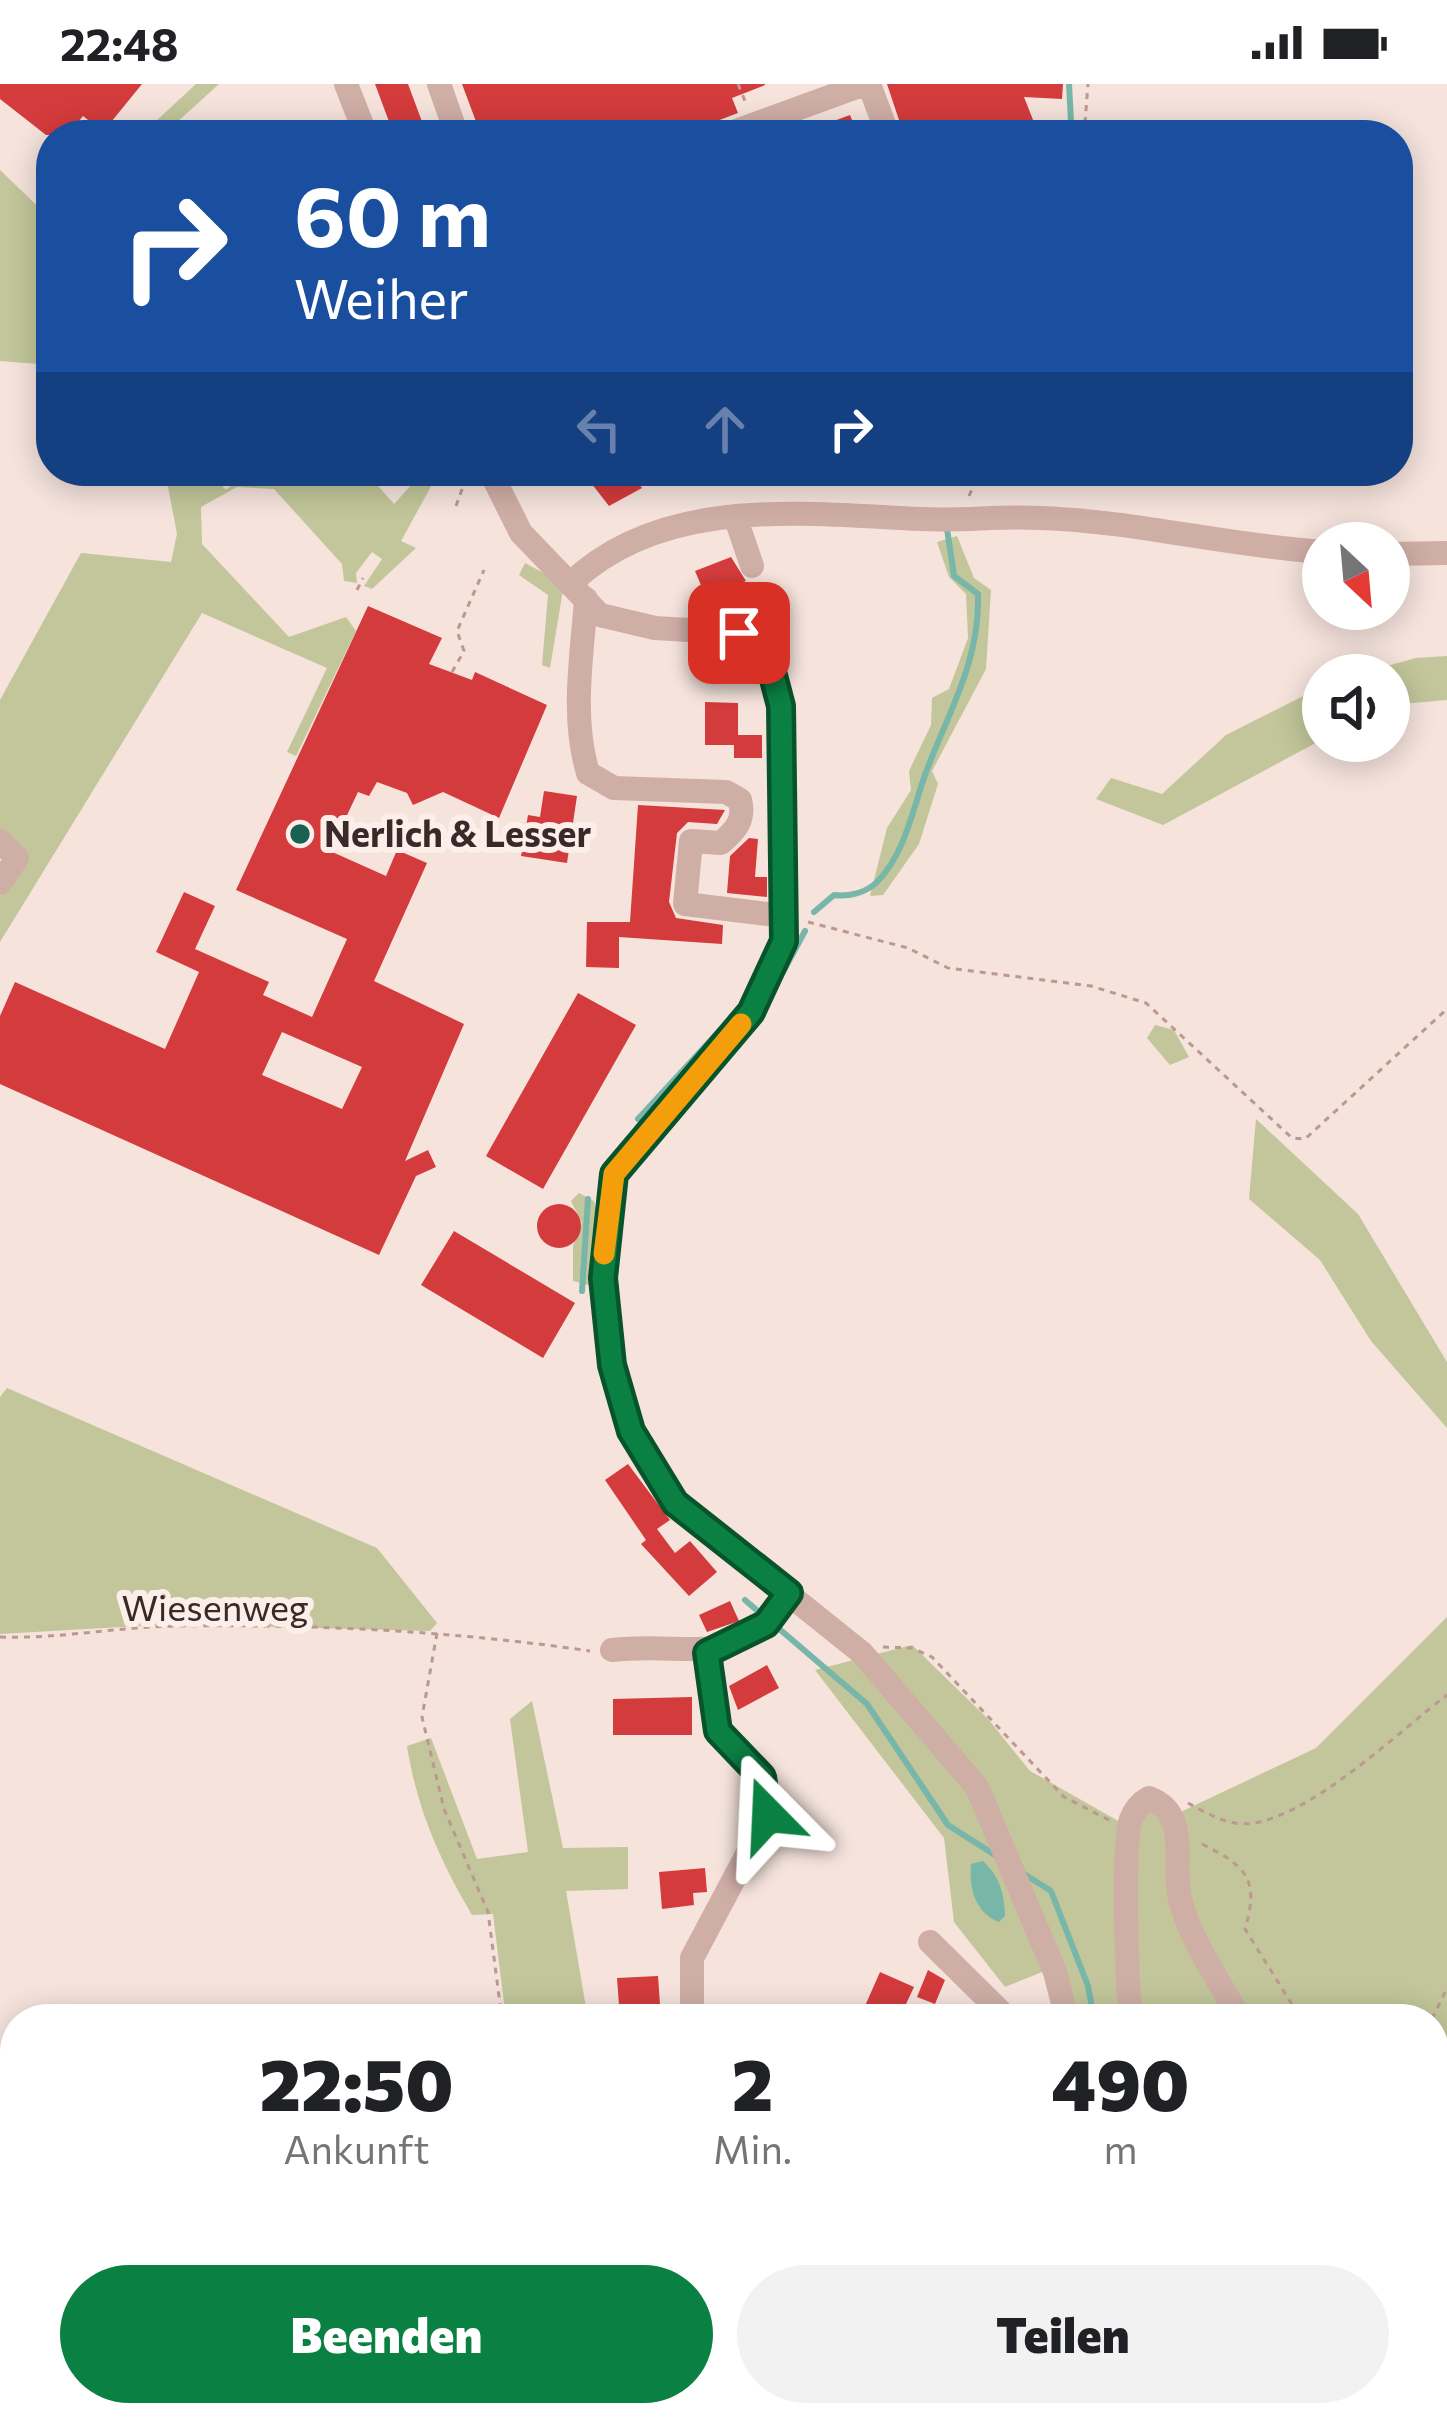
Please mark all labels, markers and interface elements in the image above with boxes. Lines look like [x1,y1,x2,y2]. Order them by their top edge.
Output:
text: 22:48 [60,15,179,70]
text: 60 m [294,162,491,264]
icon: right [96,168,252,324]
text: Weiher [294,264,469,330]
icon: left [566,396,632,462]
icon: ahead [692,396,758,462]
icon: right [818,396,884,462]
north arrow [1302,522,1410,630]
map controls [1302,522,1410,762]
pin [688,582,790,684]
icon: arrive [706,600,772,666]
button: sound [1302,654,1410,762]
place label: Nerlich & Lesser [324,810,591,854]
marker: Nerlich & Lesser [287,821,313,847]
street label: Wiesenweg [121,1584,309,1628]
position arrow [705,1752,831,1878]
text: 22:50 [260,2038,454,2126]
text: 2 [732,2038,773,2126]
text: 490 [1052,2038,1189,2126]
text: Ankunft [284,2124,430,2172]
text: Min. [713,2124,792,2172]
text: m [1103,2124,1138,2172]
button: Beenden [60,2265,713,2403]
button: Teilen [737,2265,1389,2403]

